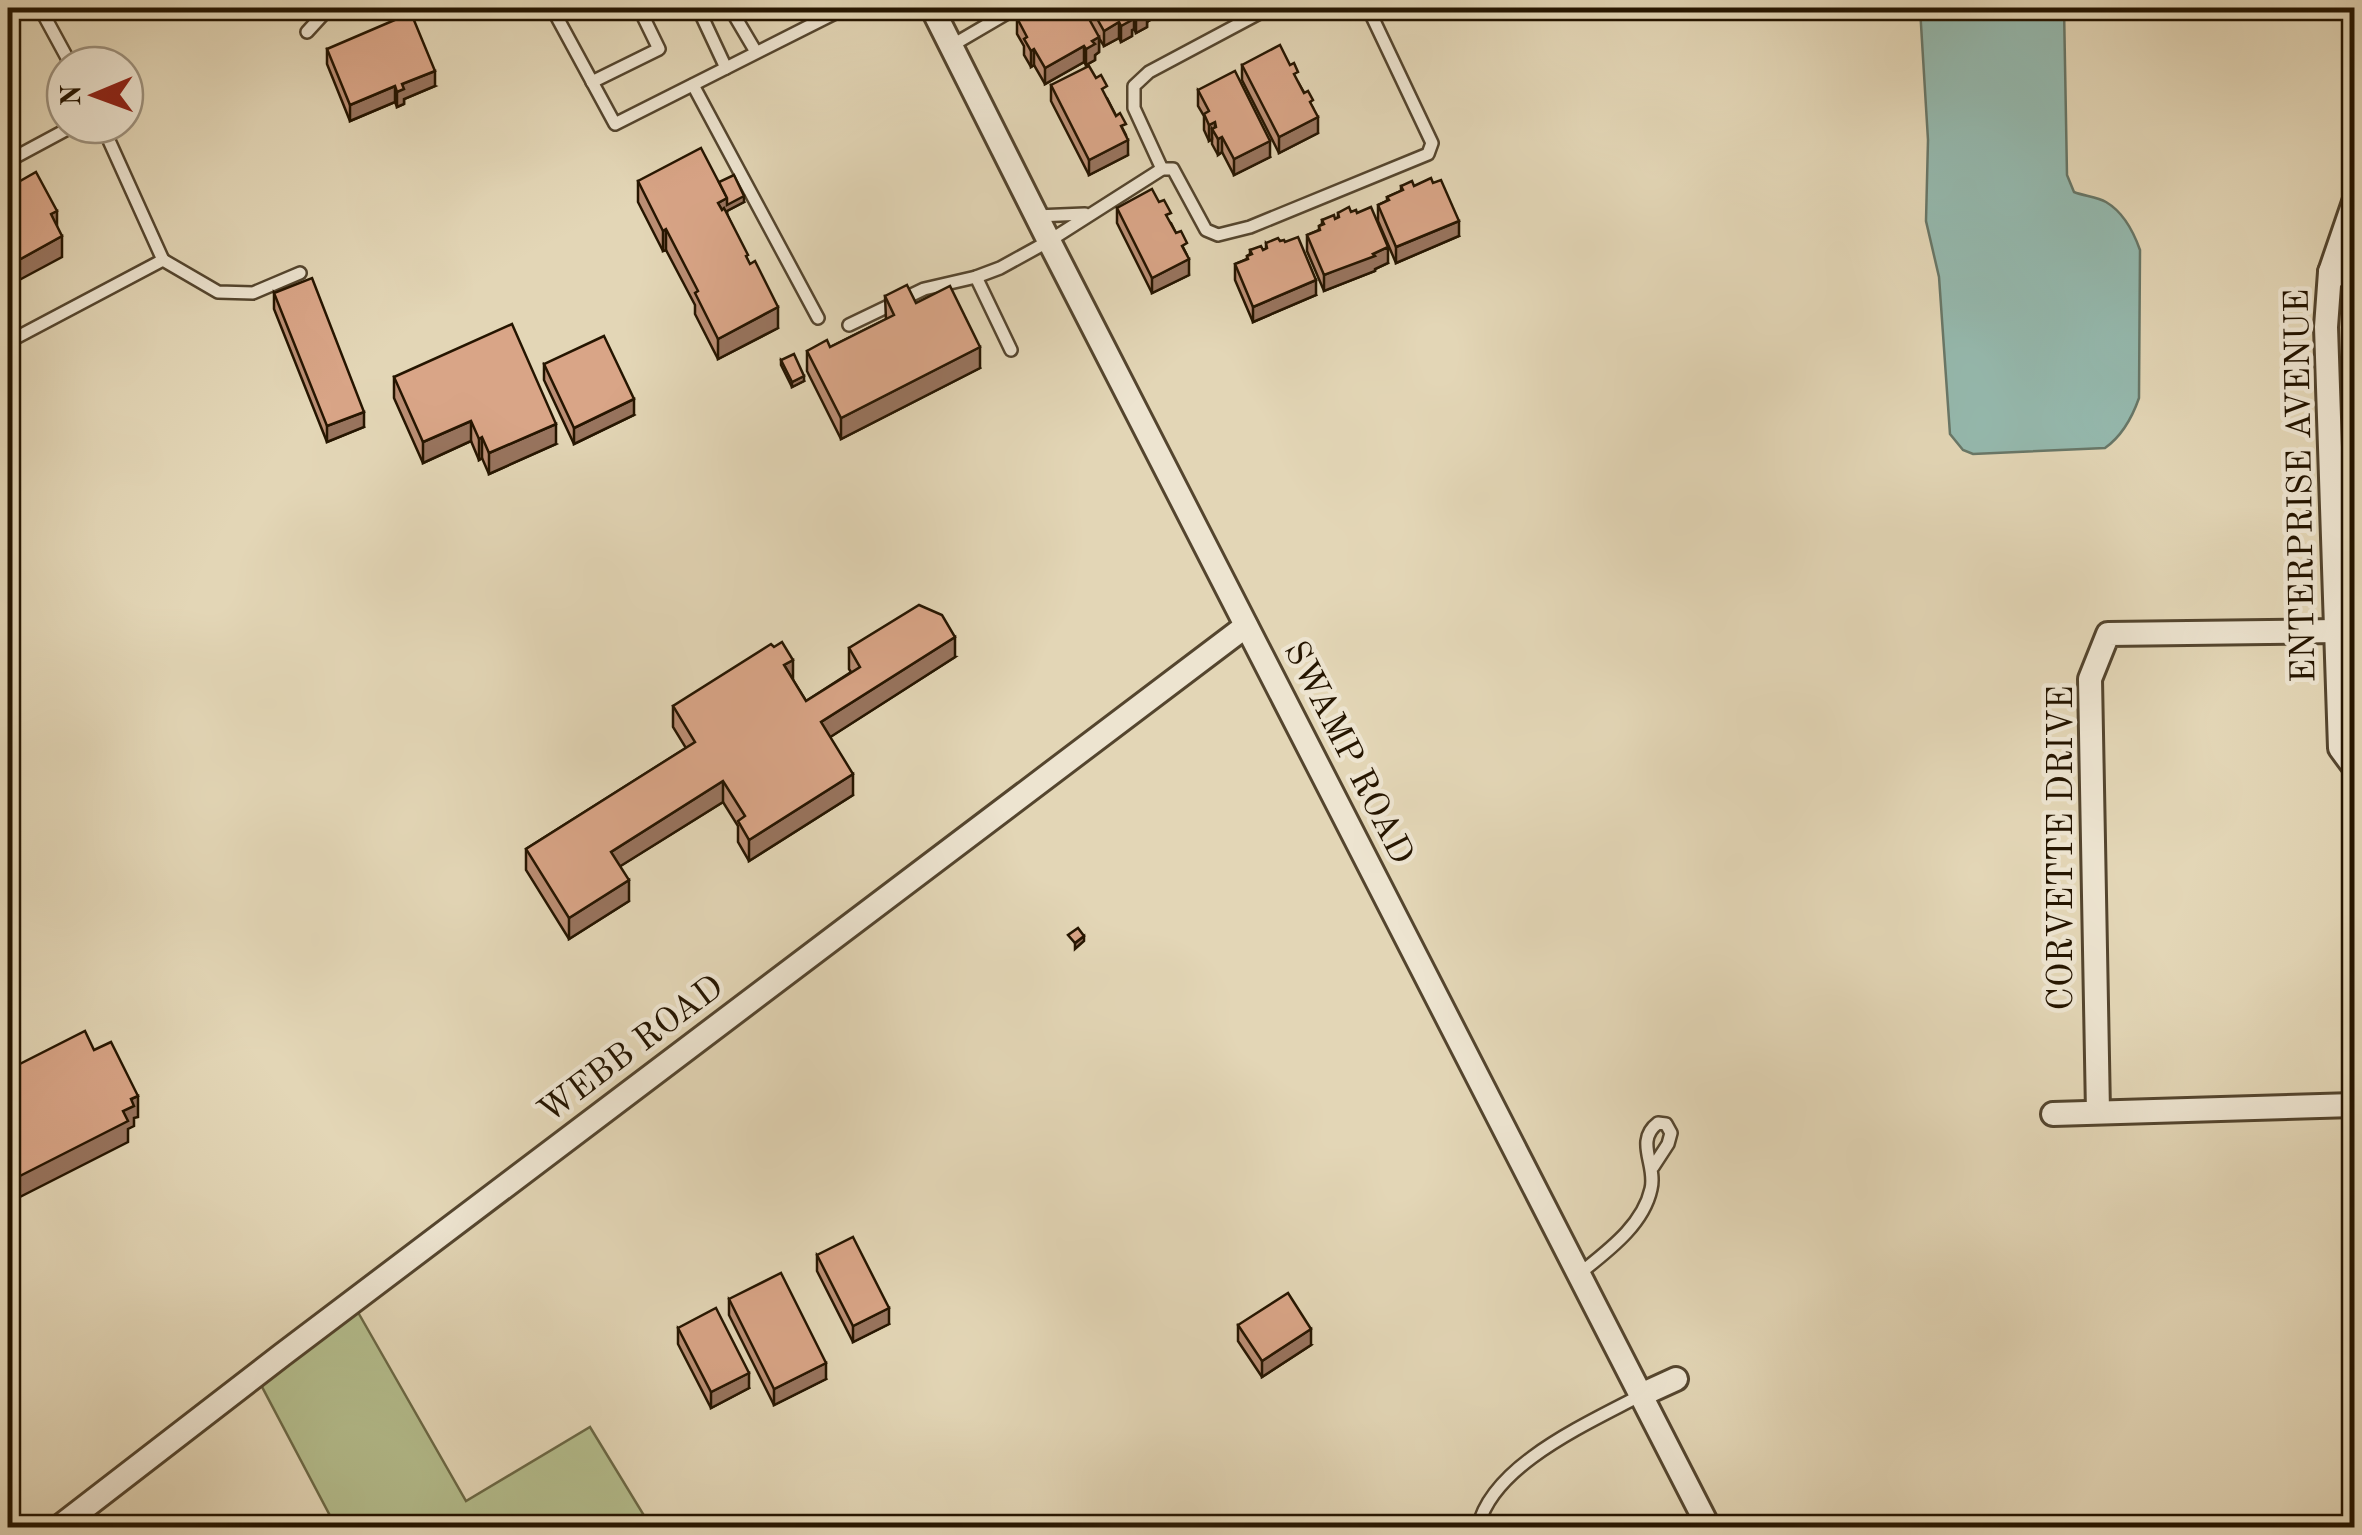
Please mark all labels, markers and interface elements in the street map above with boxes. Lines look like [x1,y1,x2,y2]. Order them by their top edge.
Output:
north arrow [45,45,145,145]
text: N [59,84,87,106]
street label: ENTERPRISE AVENUE [2281,289,2322,683]
street label: SWAMP ROAD [1277,636,1419,870]
street label: CORVETTE DRIVE [2045,685,2080,1011]
street label: WEBB ROAD [533,969,730,1131]

